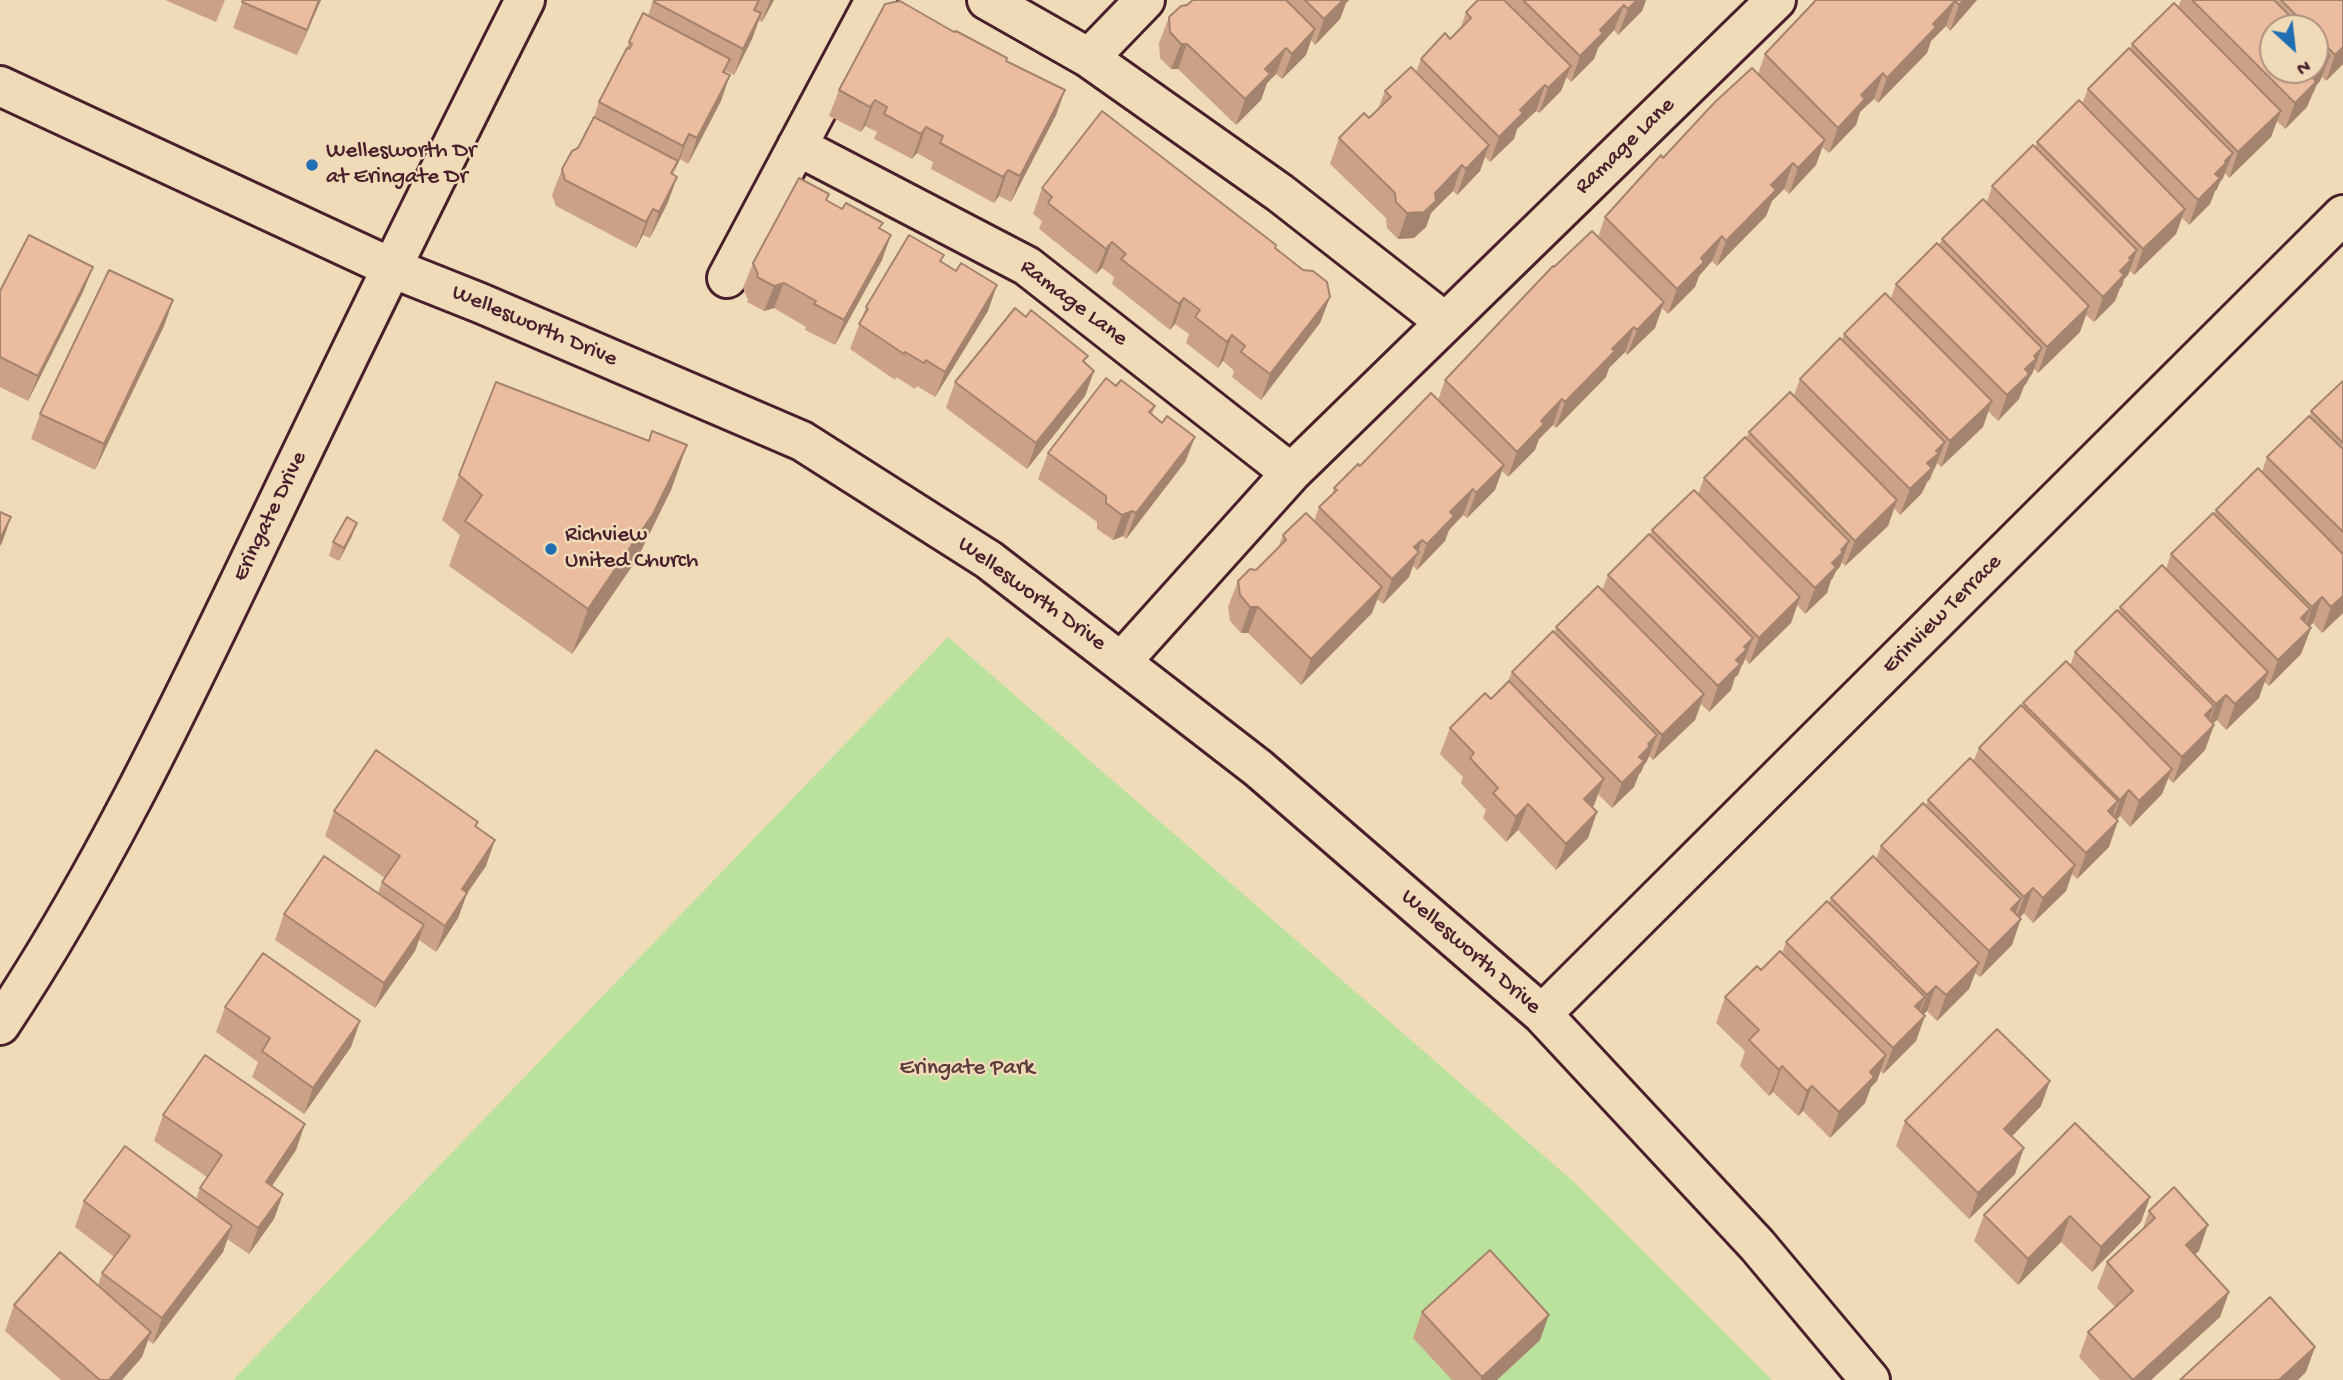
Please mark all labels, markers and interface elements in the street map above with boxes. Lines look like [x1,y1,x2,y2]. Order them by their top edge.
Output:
north arrow [2259,14,2329,84]
text: N [2292,53,2314,79]
street label: Ramage Lane [1570,93,1682,201]
place label: Wellesworth Dr at Eringate Dr [326,138,476,192]
marker: Wellesworth Dr at Eringate Dr [304,157,320,173]
street label: Ramage Lane [1013,254,1133,354]
street label: Wellesworth Drive [447,280,621,374]
street label: Eringate Drive [228,448,314,586]
place label: Richview United Church [565,522,698,576]
street label: Wellesworth Drive [951,532,1111,658]
marker: Richview United Church [543,541,559,557]
street label: Erinview Terrace [1877,549,2009,681]
street label: Wellesworth Drive [1394,884,1546,1022]
park label: Eringate Park [900,1055,1034,1083]

